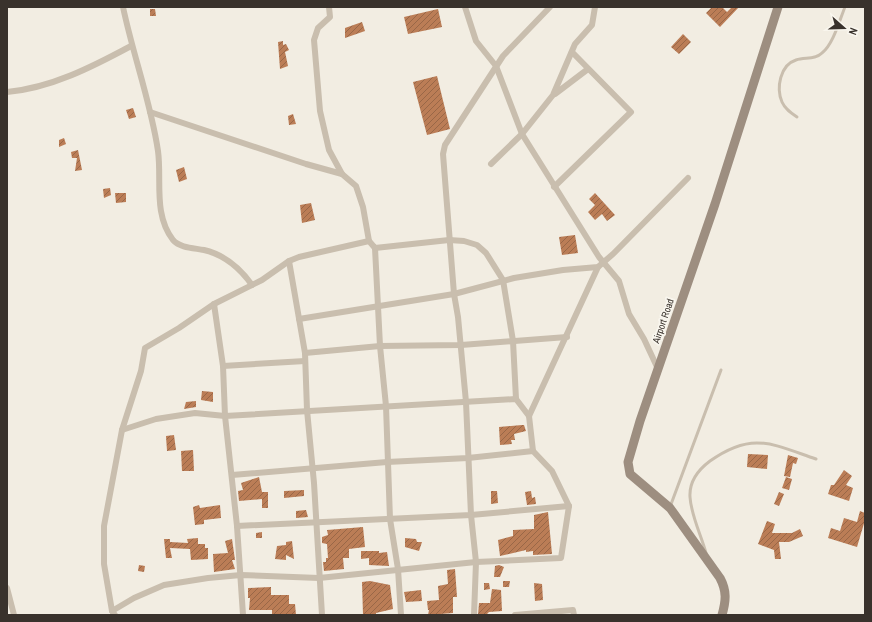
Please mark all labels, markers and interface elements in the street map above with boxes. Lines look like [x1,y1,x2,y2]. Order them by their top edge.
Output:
north arrow [824,8,864,48]
text: N [846,26,861,37]
street label: Airport Road [649,297,677,346]

